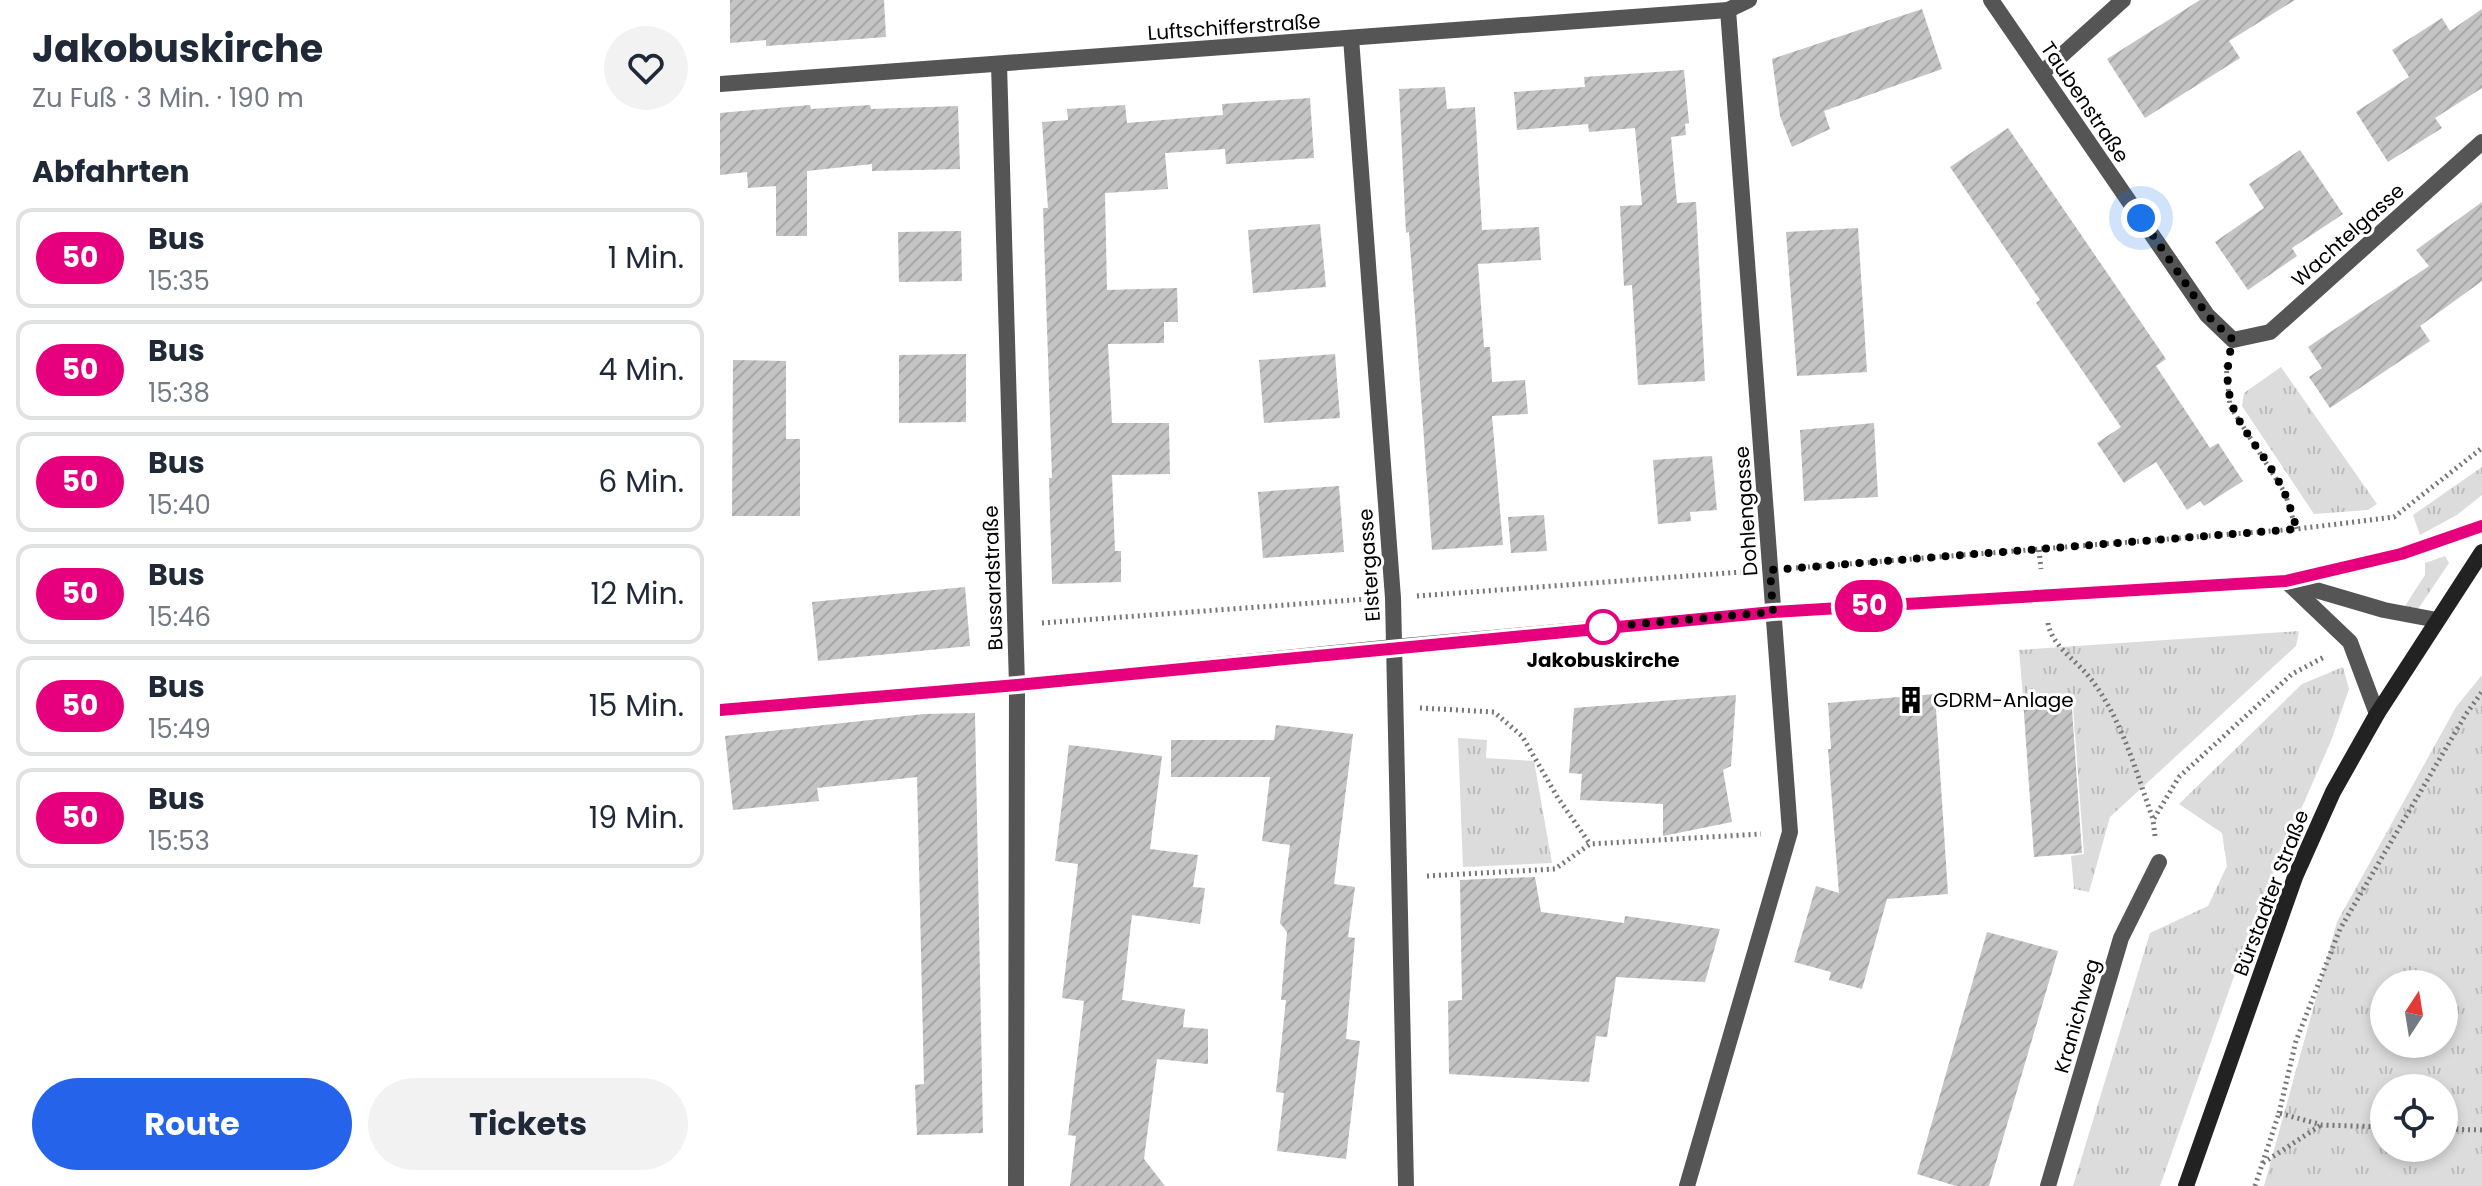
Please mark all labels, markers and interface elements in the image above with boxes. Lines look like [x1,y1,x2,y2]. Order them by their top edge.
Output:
street label: Luftschifferstraße [1147,7,1321,47]
text: Jakobuskirche [32,22,323,75]
button: heart [604,26,688,110]
street label: Taubenstraße [2034,36,2136,168]
text: Zu Fuß · 3 Min. · 190 m [32,80,304,116]
text: Abfahrten [32,150,190,193]
street label: Wachtelgasse [2286,177,2410,293]
your location [2121,198,2161,238]
text: Bus [148,217,205,260]
text: 1 Min. [608,236,684,279]
text: 50 [62,238,98,277]
text: 15:35 [148,263,210,299]
text: Bus [148,329,205,372]
text: 4 Min. [598,348,684,391]
text: 50 [62,350,98,389]
text: 15:38 [148,375,210,411]
text: Bus [148,441,205,484]
street label: Dohlengasse [1727,445,1765,577]
text: 6 Min. [598,460,684,503]
text: 50 [62,462,98,501]
text: 15:40 [148,487,211,523]
street label: Bussardstraße [976,505,1010,651]
street label: Elstergasse [1351,508,1387,622]
text: Bus [148,553,205,596]
text: 12 Min. [590,572,684,615]
text: 50 [62,574,98,613]
line badge: 50 [1833,580,1905,632]
text: 50 [1851,586,1887,625]
text: 15:46 [148,599,211,635]
marker: Jakobuskirche [1586,610,1620,644]
place label: Jakobuskirche [1526,646,1680,674]
text: Bus [148,665,205,708]
text: 15 Min. [589,684,684,727]
building icon: GDRM-Anlage [1896,685,1926,715]
text: 50 [62,686,98,725]
place label: GDRM-Anlage [1933,686,2074,714]
text: 15:49 [148,711,211,747]
text: Bus [148,777,205,820]
text: 19 Min. [589,796,684,839]
text: 50 [62,798,98,837]
street label: Bürstadter Straße [2226,806,2316,980]
text: 15:53 [148,823,210,859]
street label: Kranichweg [2047,955,2107,1077]
north arrow [2370,970,2458,1058]
map controls [2370,970,2458,1162]
button: locate [2370,1074,2458,1162]
button: Route [32,1078,352,1170]
button: Tickets [368,1078,688,1170]

